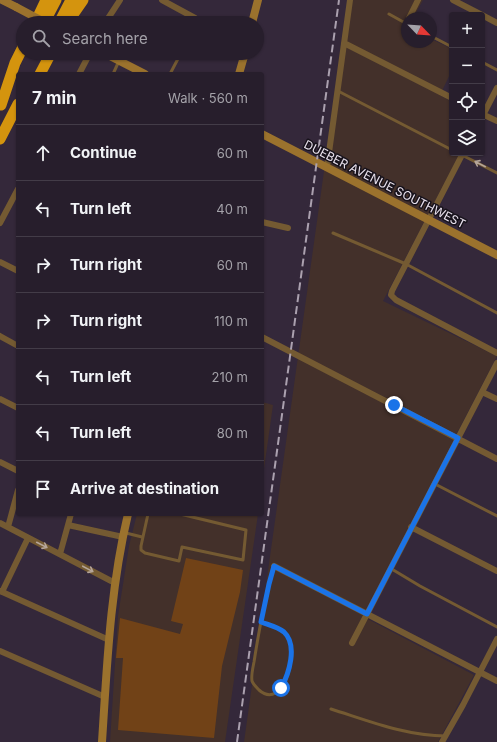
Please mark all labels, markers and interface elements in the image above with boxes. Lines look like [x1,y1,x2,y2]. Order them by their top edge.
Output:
north arrow [401,12,437,48]
map controls [449,12,485,156]
button: + [449,12,485,48]
search box [16,16,264,60]
icon: search [30,27,52,49]
text: Search here [62,29,148,48]
button: − [449,48,485,84]
button: locate [449,84,485,120]
text: 7 min [32,88,77,108]
text: Walk · 560 m [168,90,248,106]
button: layers [449,120,485,156]
street label: DUEBER AVENUE SOUTHWEST [302,137,469,232]
icon: ahead [32,142,54,164]
text: Continue [70,143,137,162]
text: 60 m [217,145,248,161]
one-way arrow [474,160,486,167]
icon: left [32,198,54,220]
text: Turn left [70,199,131,218]
text: 40 m [216,201,248,217]
icon: right [32,254,54,276]
text: Turn right [70,255,142,274]
text: 60 m [217,257,248,273]
icon: right [32,310,54,332]
text: Turn right [70,311,142,330]
text: 110 m [214,313,248,329]
icon: left [32,366,54,388]
text: Turn left [70,367,131,386]
text: 210 m [212,369,248,385]
route end [385,396,403,414]
icon: left [32,422,54,444]
text: Turn left [70,423,131,442]
text: 80 m [217,425,248,441]
icon: arrive [32,478,54,500]
text: Arrive at destination [70,479,219,498]
one-way arrow [36,542,48,549]
one-way arrow [81,565,93,573]
route start [272,679,290,697]

